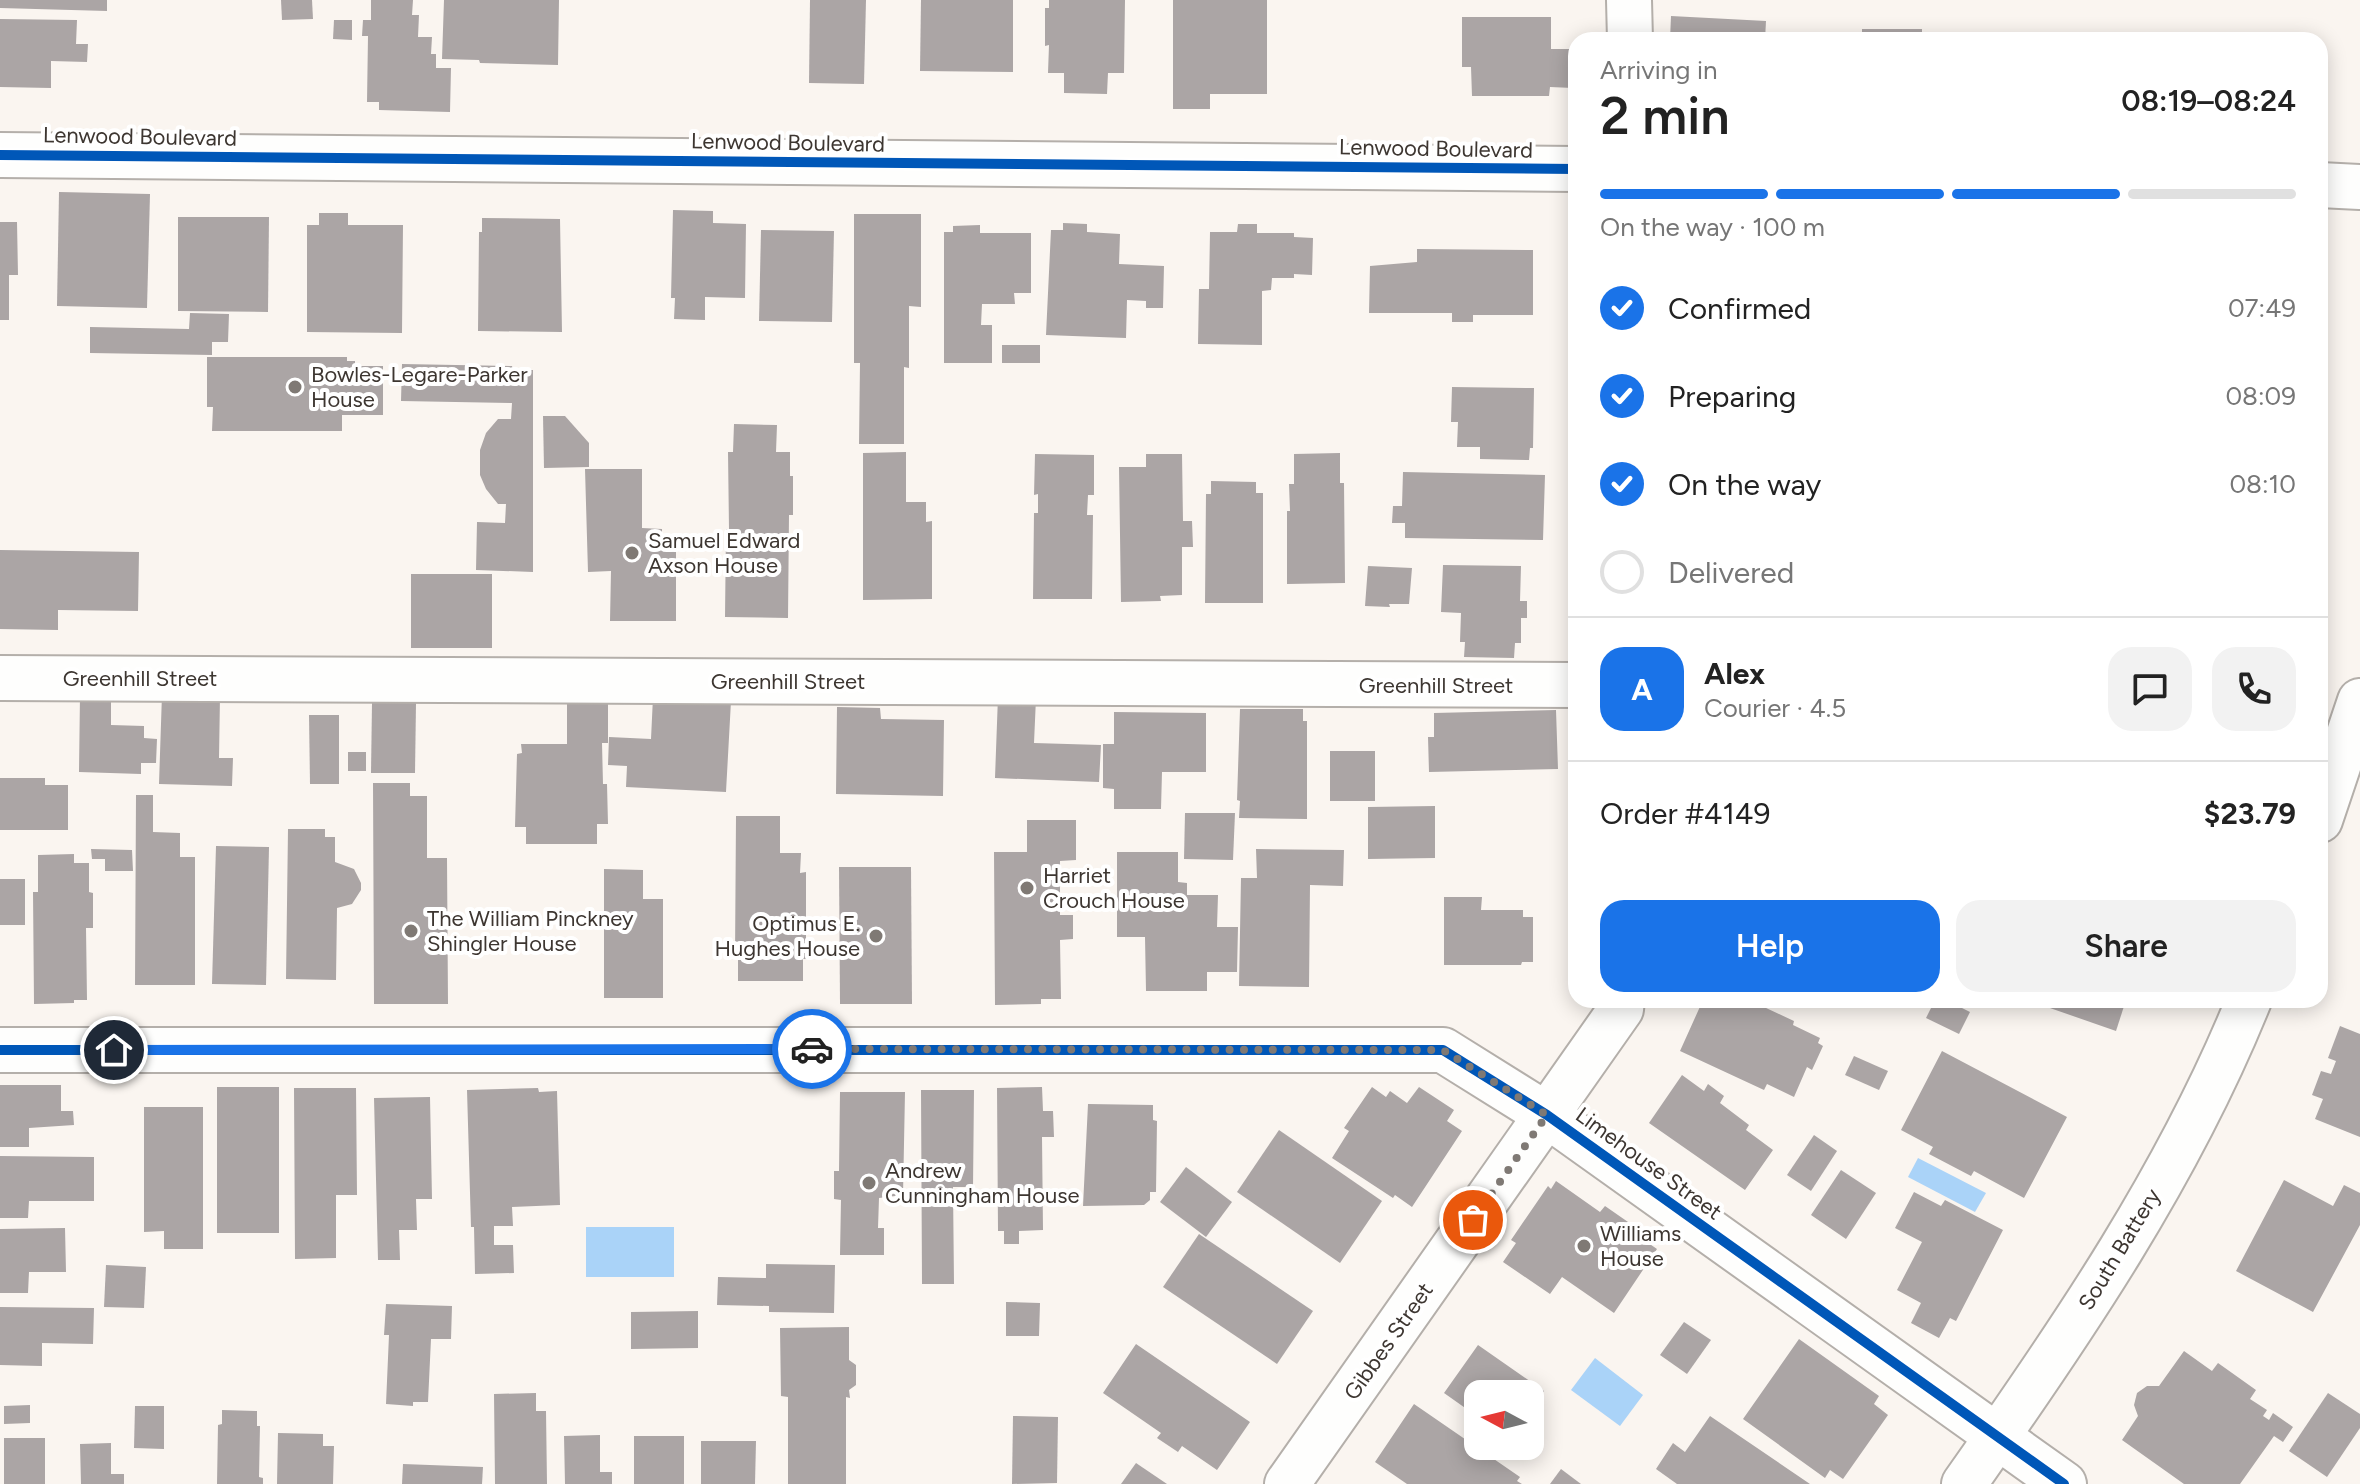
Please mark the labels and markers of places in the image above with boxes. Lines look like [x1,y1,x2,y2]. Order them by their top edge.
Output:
place label: Bowles-Legare-Parker House [311,361,528,413]
marker: Bowles-Legare-Parker House [286,378,304,396]
place label: Samuel Edward Axson House [648,527,800,579]
marker: Samuel Edward Axson House [623,544,641,562]
place label: Harriet Crouch House [1043,862,1185,914]
marker: Harriet Crouch House [1018,879,1036,897]
place label: The William Pinckney Shingler House [427,905,634,957]
place label: Optimus E. Hughes House [714,910,860,962]
marker: The William Pinckney Shingler House [402,922,420,940]
marker: Optimus E. Hughes House [867,927,885,945]
pin [80,1016,148,1084]
place label: Andrew Cunningham House [885,1157,1079,1209]
marker: Andrew Cunningham House [860,1174,878,1192]
pin [1439,1186,1507,1254]
place label: Williams House [1600,1220,1681,1272]
marker: Williams House [1575,1237,1593,1255]

